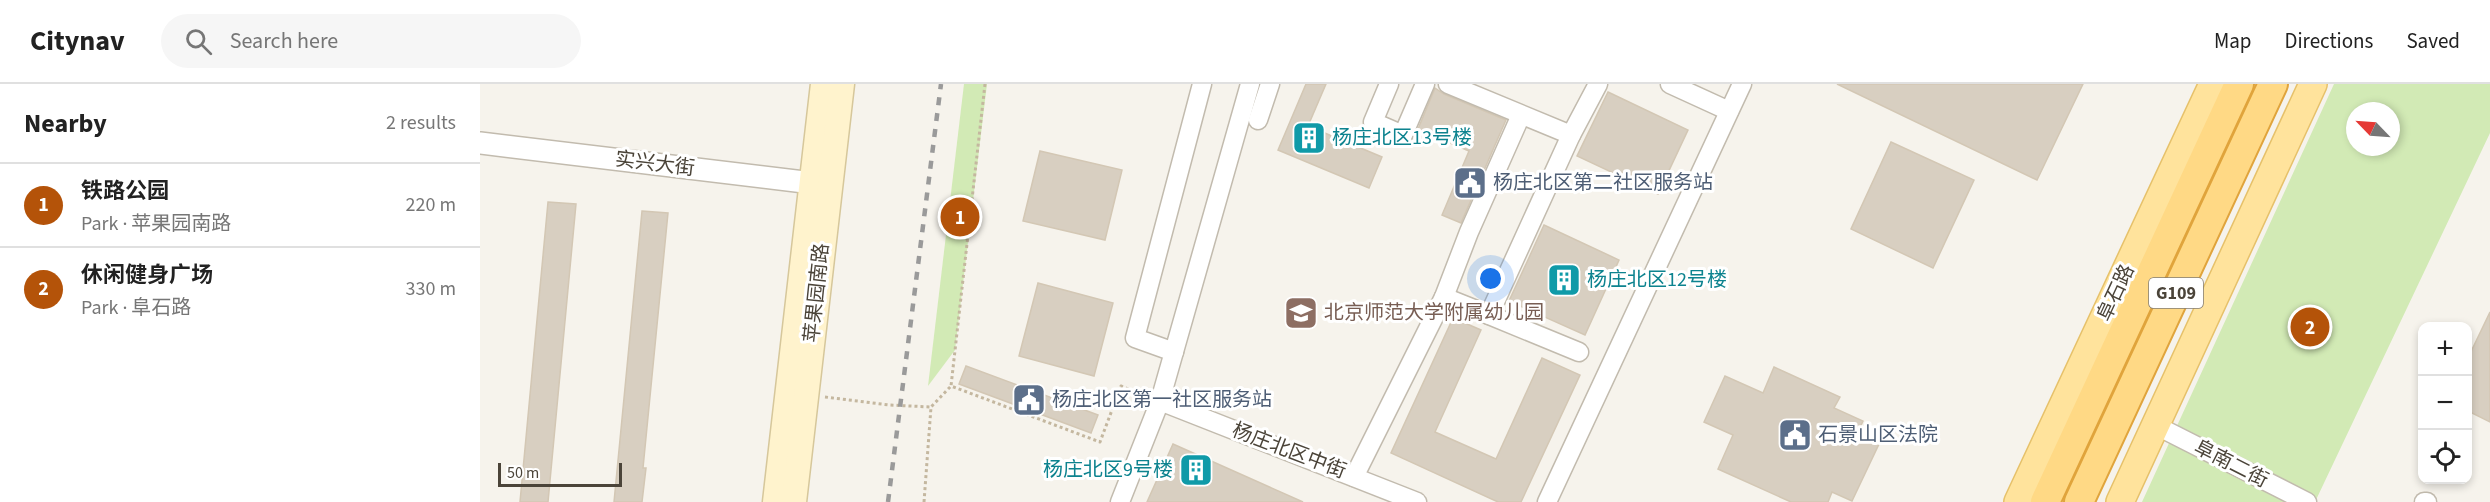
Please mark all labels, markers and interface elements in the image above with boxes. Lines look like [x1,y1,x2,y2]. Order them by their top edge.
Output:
search box [161,14,581,68]
text: Citynav [30,21,125,61]
icon: search [182,25,215,58]
text: Search here [230,25,338,57]
text: Map [2214,26,2252,56]
text: Directions [2285,26,2373,56]
text: Saved [2406,26,2460,56]
north arrow [2346,102,2400,156]
text: Nearby [24,105,107,142]
text: 2 results [386,109,456,137]
building icon: 杨庄北区13号楼 [1291,120,1327,156]
place label: 杨庄北区13号楼 [1332,124,1472,152]
street label: 实兴大街 [614,145,696,183]
public building icon: 杨庄北区第二社区服务站 [1452,165,1488,201]
place label: 杨庄北区第二社区服务站 [1493,169,1713,197]
text: 铁路公园 [81,175,169,207]
text: 1 [38,191,49,219]
text: 220 m [406,191,456,219]
pin: 1 [940,194,980,240]
text: Park · 苹果园南路 [81,210,231,238]
street label: 苹果园南路 [798,242,836,344]
text: 休闲健身广场 [81,259,213,291]
street label: 阜石路 [2091,260,2141,326]
building icon: 杨庄北区12号楼 [1546,262,1582,298]
your location [1476,264,1505,293]
place label: 杨庄北区12号楼 [1587,266,1727,294]
text: 2 [38,275,49,303]
text: 330 m [406,275,456,303]
road number: G109 [2149,278,2203,308]
text: Park · 阜石路 [81,294,191,322]
school or university icon: 北京师范大学附属幼儿园 [1283,295,1319,331]
place label: 北京师范大学附属幼儿园 [1324,299,1544,327]
pin: 2 [2290,304,2330,350]
map controls [2418,322,2472,484]
button: + [2418,322,2472,376]
button: − [2418,376,2472,430]
public building icon: 杨庄北区第一社区服务站 [1011,382,1047,418]
place label: 杨庄北区第一社区服务站 [1052,386,1272,414]
street label: 杨庄北区中街 [1228,416,1350,486]
public building icon: 石景山区法院 [1777,417,1813,453]
place label: 石景山区法院 [1818,421,1938,449]
button: locate [2418,430,2472,484]
street label: 阜南二街 [2189,433,2273,495]
building icon: 杨庄北区9号楼 [1178,452,1214,488]
place label: 杨庄北区9号楼 [1043,456,1173,484]
scale bar [498,460,622,488]
text: 50 m [507,462,539,484]

